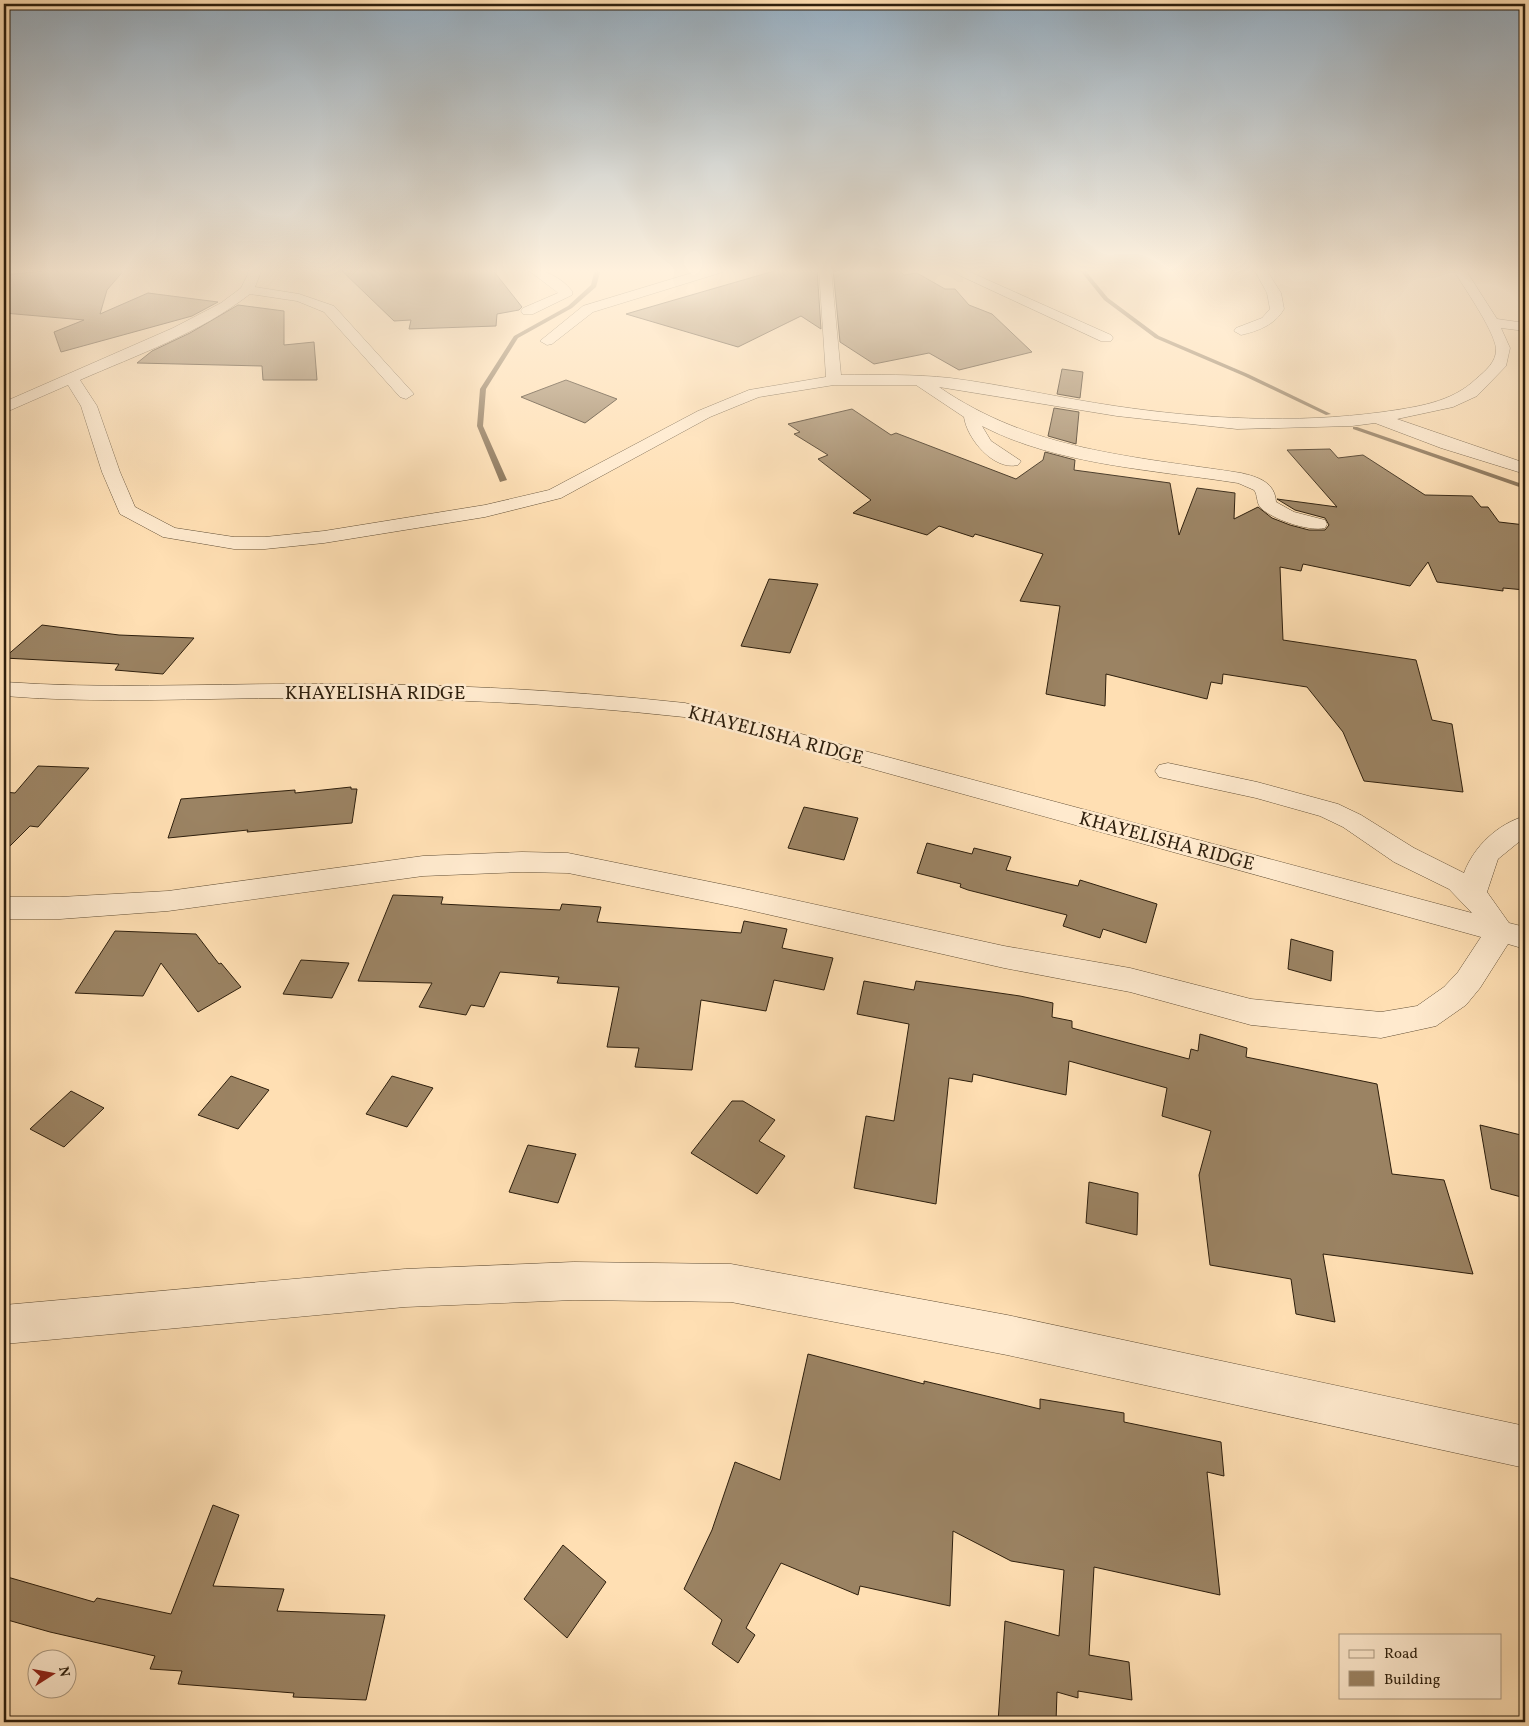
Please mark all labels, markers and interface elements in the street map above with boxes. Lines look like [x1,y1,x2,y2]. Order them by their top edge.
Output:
street label: KHAYELISHA RIDGE [285,681,465,707]
street label: KHAYELISHA RIDGE [685,700,866,772]
street label: KHAYELISHA RIDGE [1076,806,1257,878]
legend [1339,1634,1502,1698]
text: Road [1384,1644,1418,1665]
north arrow [28,1648,78,1698]
text: N [53,1665,74,1679]
text: Building [1384,1670,1441,1691]

